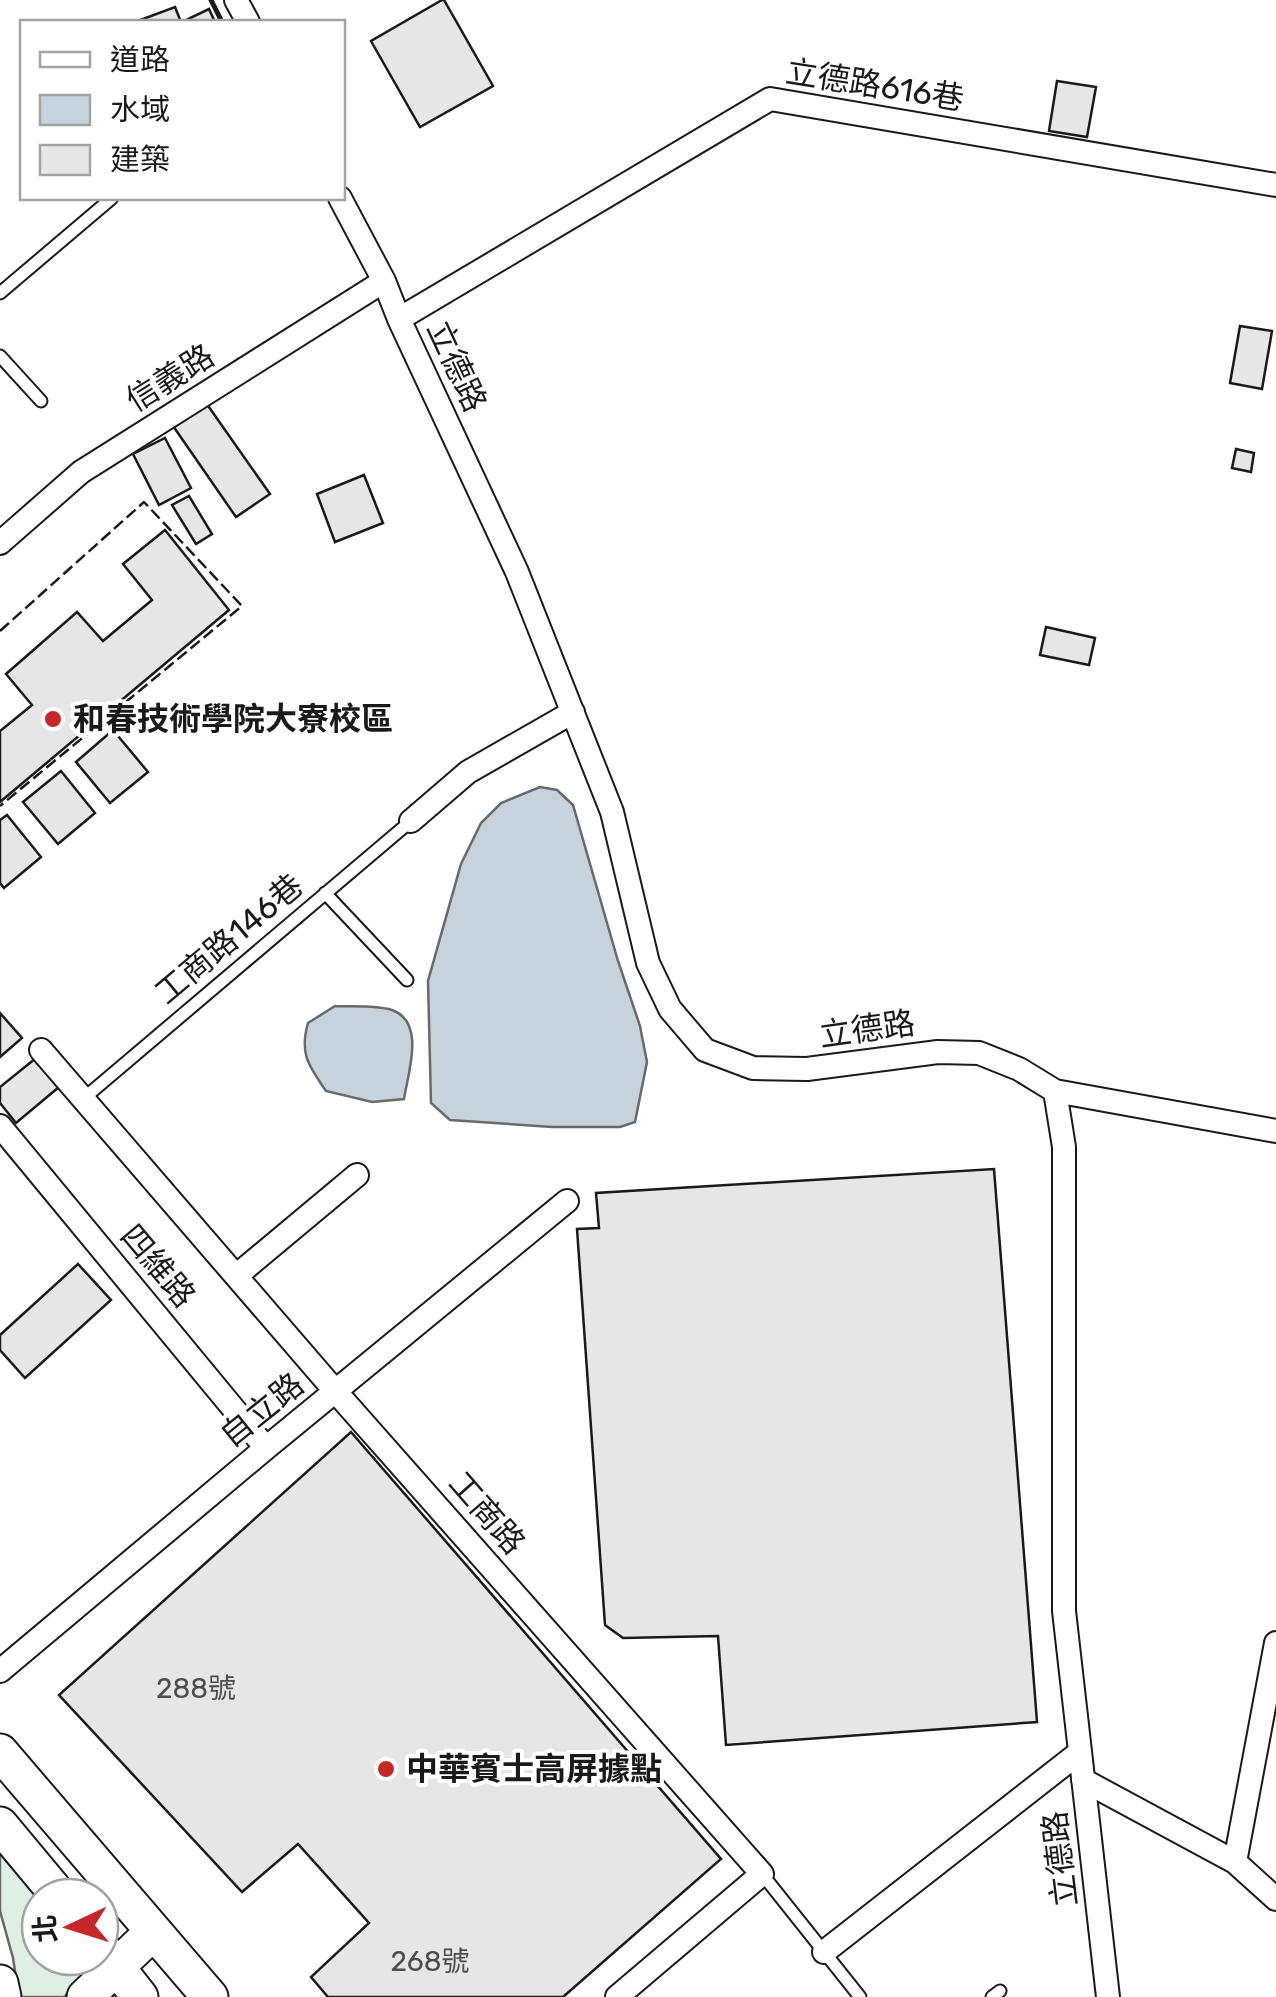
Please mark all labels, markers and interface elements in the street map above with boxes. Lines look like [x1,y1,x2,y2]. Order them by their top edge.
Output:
legend [20,20,345,200]
text: 道路 [110,42,170,78]
street label: 立德路616巷 [783,52,967,118]
text: 水域 [110,92,170,128]
text: 建築 [110,142,170,178]
street label: 立德路 [419,314,495,418]
street label: 信義路 [119,336,221,420]
place label: 和春技術學院大寮校區 [73,700,393,738]
marker: 和春技術學院大寮校區 [42,708,64,730]
street label: 工商路146巷 [148,866,310,1012]
street label: 立德路 [817,1004,917,1054]
street label: 四維路 [113,1217,203,1315]
street label: 自立路 [213,1365,311,1455]
street label: 工商路 [441,1464,533,1562]
house number: 288號 [156,1672,236,1705]
place label: 中華賓士高屏據點 [406,1750,662,1788]
marker: 中華賓士高屏據點 [375,1758,397,1780]
street label: 立德路 [1035,1809,1085,1909]
north arrow [20,1877,120,1977]
text: 北 [28,1914,63,1944]
house number: 268號 [390,1945,470,1978]

